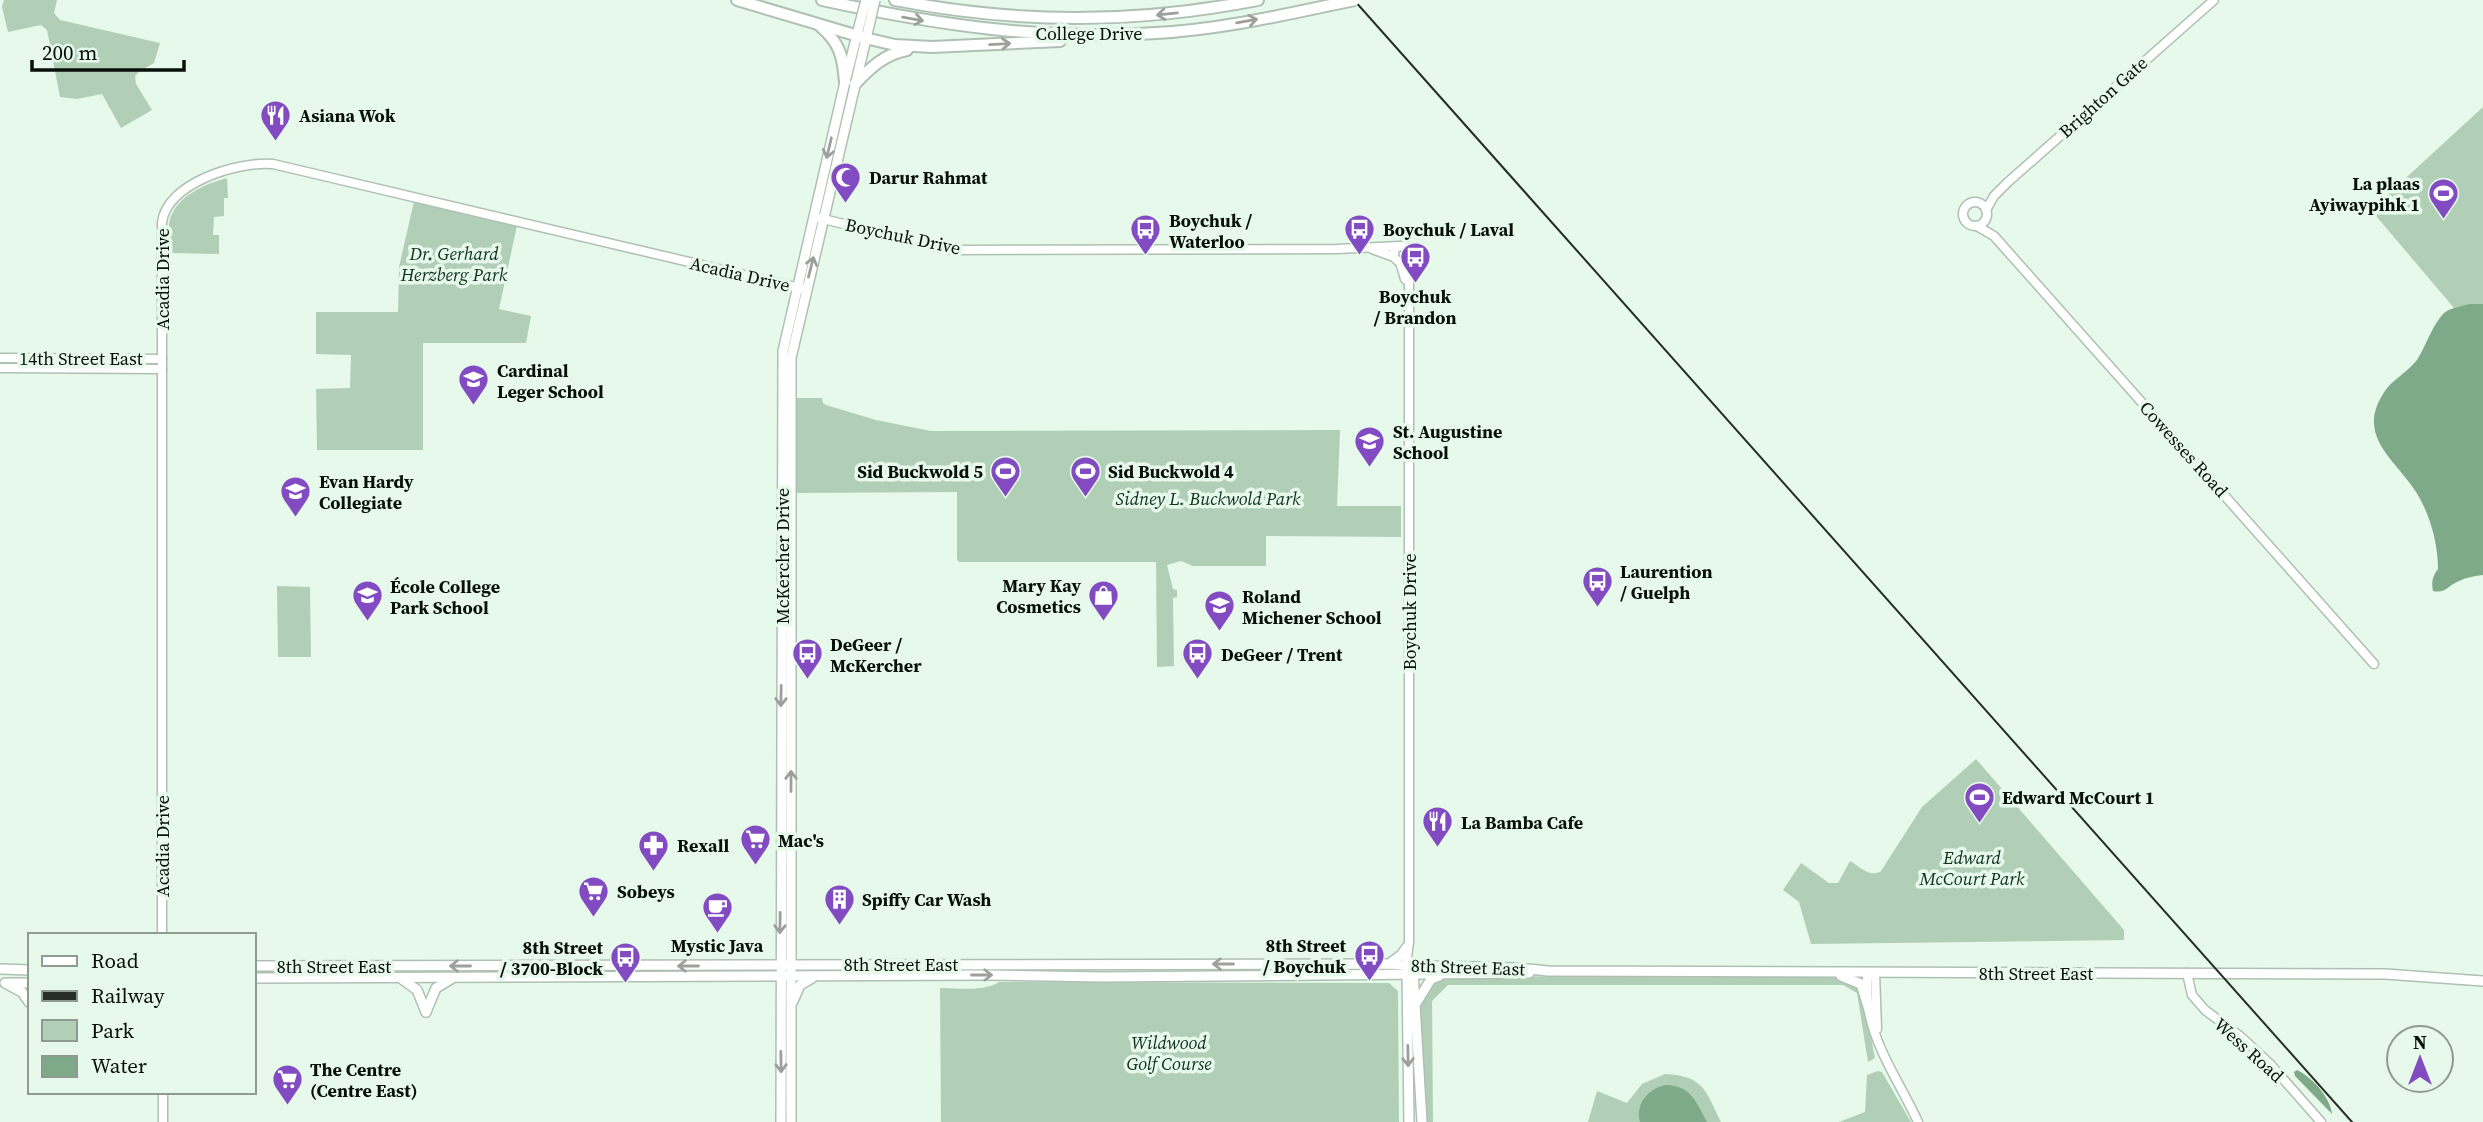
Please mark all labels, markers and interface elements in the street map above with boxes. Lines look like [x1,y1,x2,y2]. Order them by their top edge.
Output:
one-way arrow [1156,8,1179,21]
one-way arrow [901,12,924,26]
one-way arrow [1235,14,1258,27]
street label: College Drive [1036,21,1142,46]
scale bar [32,28,184,72]
one-way arrow [988,37,1011,50]
text: 200 m [42,38,97,67]
street label: Brighton Gate [2053,50,2153,144]
restaurant icon: Asiana Wok [259,98,293,142]
place label: Asiana Wok [299,103,396,128]
one-way arrow [822,136,836,159]
mosque icon: Darur Rahmat [829,160,863,204]
place label: Darur Rahmat [869,165,988,190]
place label: La plaas Ayiwaypihk 1 [2309,171,2420,217]
sports icon: La plaas Ayiwaypihk 1 [2426,176,2460,220]
place label: Boychuk / Waterloo [1169,208,1252,254]
street label: Boychuk Drive [843,212,963,260]
bus stop icon: Boychuk / Laval [1343,212,1377,256]
bus stop icon: Boychuk / Waterloo [1129,213,1163,257]
place label: Boychuk / Laval [1383,217,1514,242]
street label: Acadia Drive [150,228,175,330]
park label: Dr. Gerhard Herzberg Park [400,241,508,287]
bus stop icon: Boychuk / Brandon [1398,241,1432,285]
street label: Acadia Drive [688,250,792,298]
one-way arrow [805,256,818,279]
place label: Boychuk / Brandon [1373,284,1457,330]
street label: 14th Street East [19,346,143,371]
place label: Cardinal Leger School [497,358,604,404]
school or university icon: Cardinal Leger School [457,363,491,407]
street label: Cowesses Road [2134,396,2234,502]
place label: St. Augustine School [1393,419,1502,465]
school or university icon: St. Augustine School [1353,424,1387,468]
sports icon: Sid Buckwold 5 [989,454,1023,498]
sports icon: Sid Buckwold 4 [1068,454,1102,498]
place label: Sid Buckwold 5 [857,459,983,484]
place label: Sid Buckwold 4 [1108,459,1234,484]
place label: Evan Hardy Collegiate [319,469,414,515]
school or university icon: Evan Hardy Collegiate [279,474,313,518]
park label: Sidney L. Buckwold Park [1115,486,1301,511]
street label: McKercher Drive [770,488,795,624]
street label: Boychuk Drive [1397,553,1422,671]
place label: Laurention / Guelph [1620,559,1713,605]
bus stop icon: Laurention / Guelph [1580,564,1614,608]
place label: Mary Kay Cosmetics [996,573,1081,619]
place label: École College Park School [390,574,500,620]
shop icon: Mary Kay Cosmetics [1087,578,1121,622]
school or university icon: École College Park School [350,579,384,623]
place label: Roland Michener School [1242,584,1382,630]
school or university icon: Roland Michener School [1202,589,1236,633]
place label: DeGeer / McKercher [830,632,922,678]
bus stop icon: DeGeer / McKercher [790,637,824,681]
bus stop icon: DeGeer / Trent [1181,637,1215,681]
place label: DeGeer / Trent [1221,642,1343,667]
one-way arrow [774,684,788,707]
one-way arrow [784,769,798,792]
sports icon: Edward McCourt 1 [1962,780,1996,824]
place label: Edward McCourt 1 [2002,785,2155,810]
street label: Acadia Drive [150,795,175,897]
restaurant icon: La Bamba Cafe [1421,805,1455,849]
place label: La Bamba Cafe [1461,810,1583,835]
supermarket icon: Mac's [738,823,772,867]
pharmacy icon: Rexall [637,828,671,872]
place label: Mac's [778,828,824,853]
place label: Rexall [677,833,729,858]
park label: Edward McCourt Park [1918,845,2025,891]
supermarket icon: Sobeys [577,874,611,918]
place label: Sobeys [617,879,675,904]
building icon: Spiffy Car Wash [822,882,856,926]
place label: Spiffy Car Wash [862,887,991,912]
cafe icon: Mystic Java [700,890,734,934]
one-way arrow [773,911,787,934]
legend [28,933,256,1094]
place label: Mystic Java [671,933,764,958]
place label: 8th Street / Boychuk [1263,933,1347,979]
place label: 8th Street / 3700-Block [500,935,604,981]
bus stop icon: 8th Street / Boychuk [1352,938,1386,982]
bus stop icon: 8th Street / 3700-Block [609,940,643,984]
text: Road [91,946,139,975]
street label: 8th Street East [844,952,958,977]
street label: 8th Street East [1410,953,1526,981]
street label: 8th Street East [277,954,391,979]
one-way arrow [1212,957,1235,971]
one-way arrow [449,959,472,973]
one-way arrow [677,959,700,973]
street label: 8th Street East [1979,961,2093,986]
one-way arrow [970,968,993,982]
text: Railway [91,981,165,1010]
street label: Wess Road [2209,1012,2289,1088]
text: Park [91,1016,135,1045]
north arrow [2385,1024,2455,1094]
text: N [2413,1029,2427,1055]
park label: Wildwood Golf Course [1126,1030,1212,1076]
one-way arrow [1401,1045,1415,1068]
one-way arrow [774,1050,788,1073]
text: Water [91,1051,147,1080]
place label: The Centre (Centre East) [310,1057,417,1103]
supermarket icon: The Centre (Centre East) [270,1062,304,1106]

